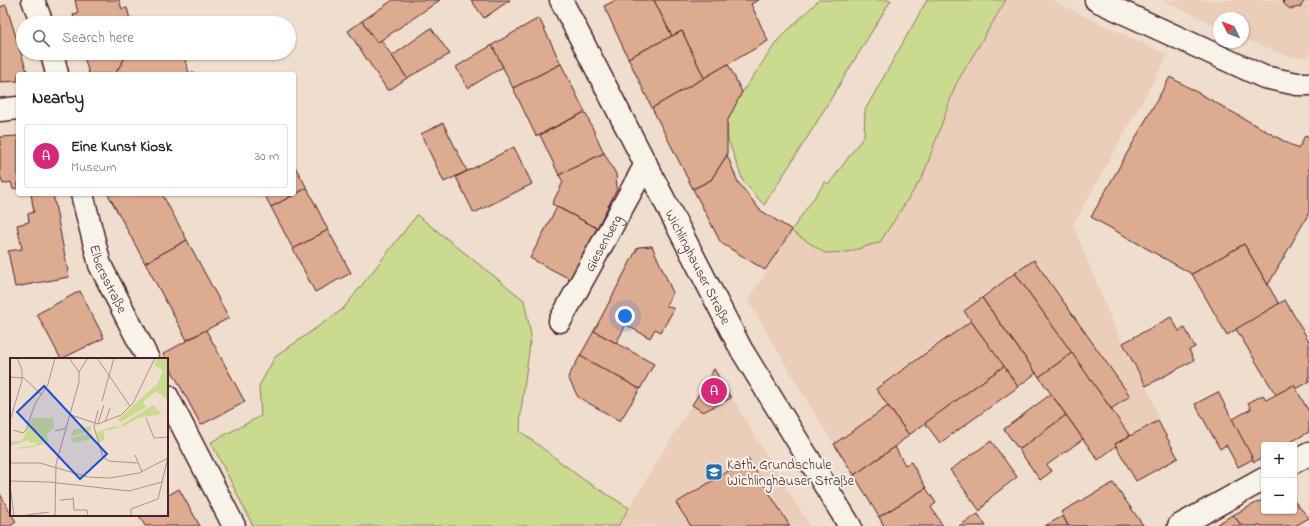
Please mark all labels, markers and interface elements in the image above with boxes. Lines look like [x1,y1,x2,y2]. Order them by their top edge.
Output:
north arrow [1213,12,1249,48]
search box [16,16,296,60]
icon: search [30,27,52,49]
text: Search here [62,27,134,49]
text: Nearby [32,86,84,111]
text: Eine Kunst Kiosk [71,136,172,158]
text: A [42,147,50,166]
text: 30 m [255,147,279,166]
text: Museum [71,158,116,177]
street label: Wichlinghauser Straße [659,206,736,329]
street label: Giesenberg [580,211,629,276]
street label: Elbersstraße [83,242,132,318]
your location [615,306,635,326]
inset map [10,358,168,516]
pin: A [701,376,727,406]
map controls [1261,442,1297,514]
button: + [1261,442,1297,478]
place label: Kath. Grundschule Wichlinghauser Straße [727,455,855,493]
school or university icon: Kath. Grundschule Wichlinghauser Straße [704,462,724,482]
button: − [1261,478,1297,514]

